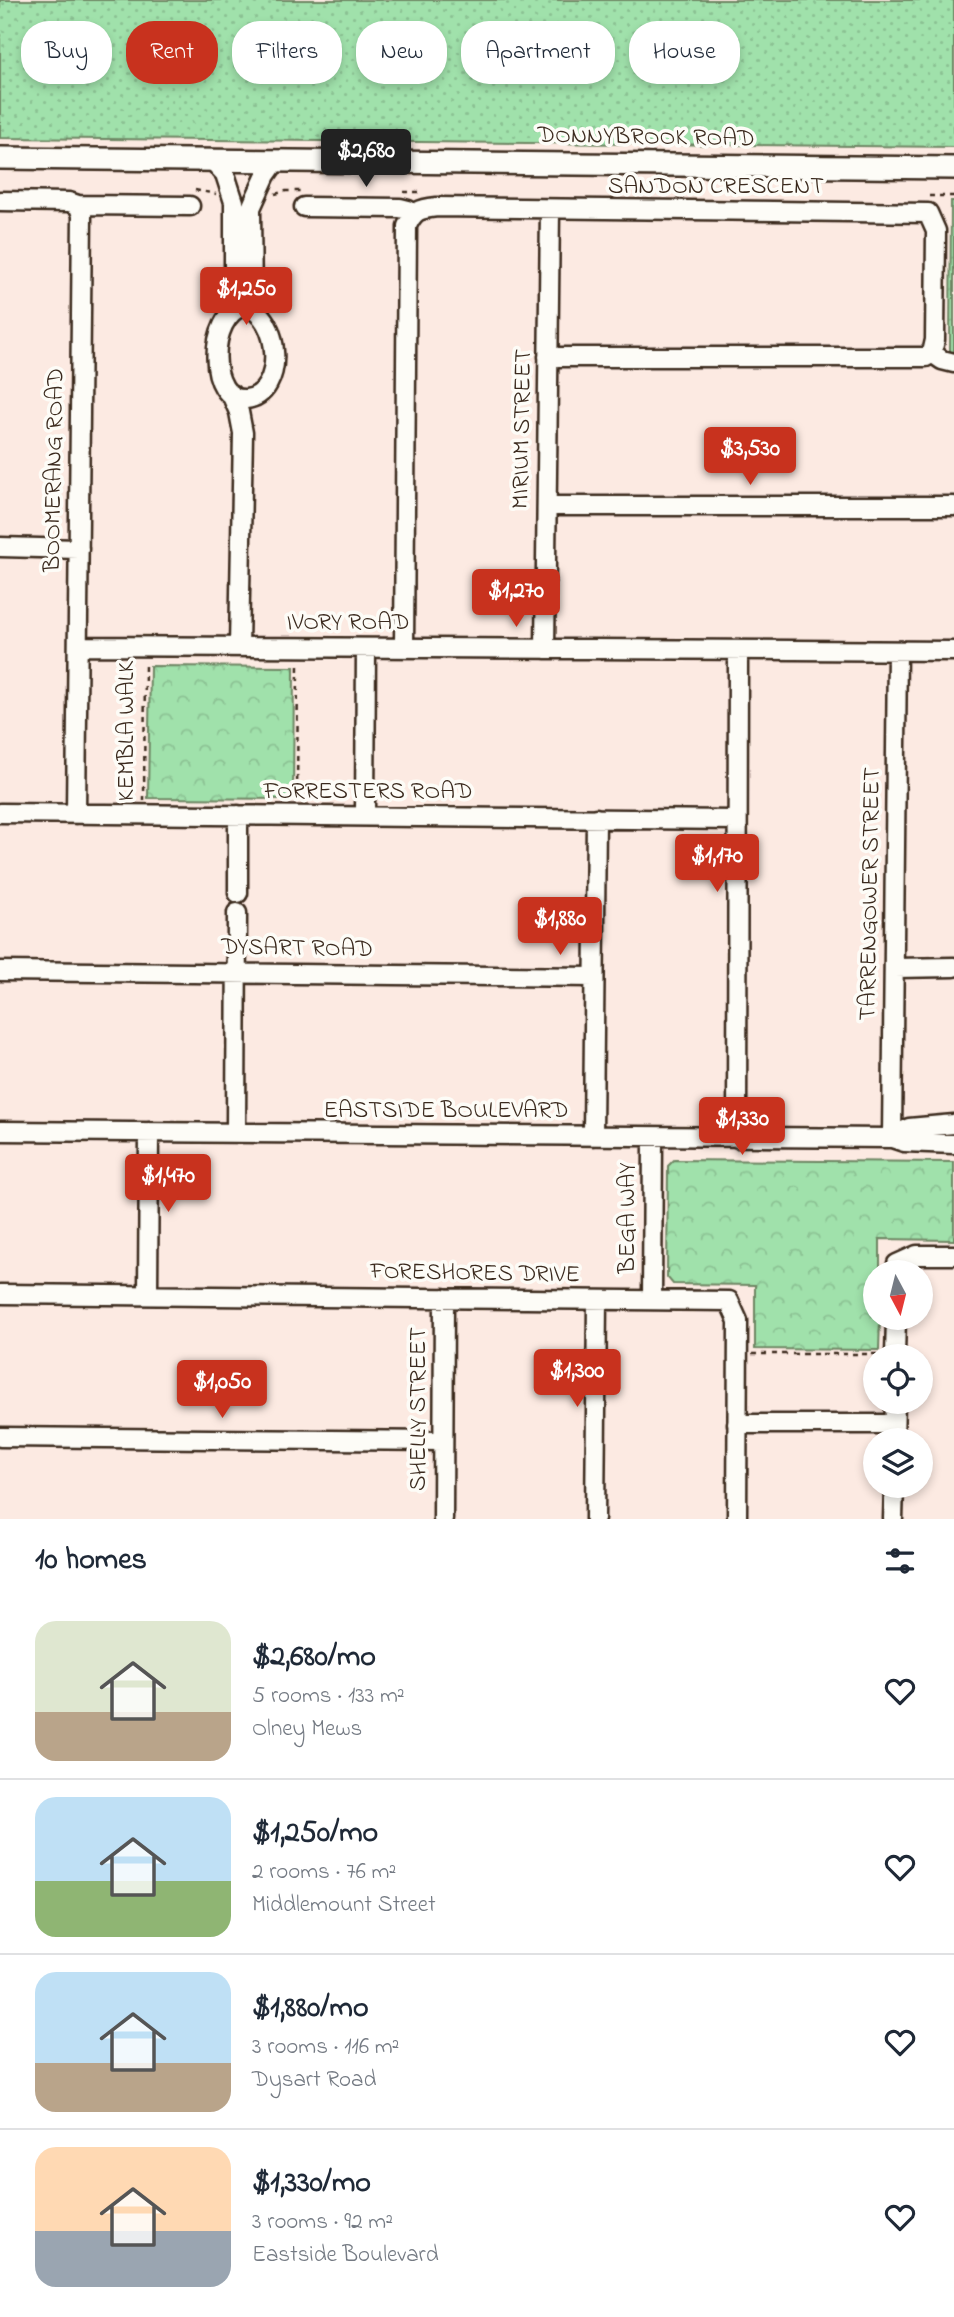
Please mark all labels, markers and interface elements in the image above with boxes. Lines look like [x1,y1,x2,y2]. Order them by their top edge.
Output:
chip: Buy [21,21,112,84]
chip: Rent [126,21,218,84]
chip: Filters [232,21,342,84]
chip: New [356,21,447,84]
chip: Apartment [461,21,615,84]
chip: House [629,21,740,84]
street label: DONNYBROOK ROAD [536,119,755,157]
pin: $2,680 [309,130,423,189]
text: $2,680 [337,135,395,168]
street label: SANDON CRESCENT [608,170,824,205]
pin: $1,250 [189,268,303,327]
text: $1,250 [216,273,276,306]
street label: MIRIUM STREET [504,348,542,509]
street label: BOOMERANG ROAD [36,368,74,573]
pin: $3,530 [693,428,807,487]
text: $3,530 [720,433,780,466]
pin: $1,270 [459,570,573,629]
text: $1,270 [488,575,544,608]
street label: IVORY ROAD [286,606,410,641]
street label: KEMBLA WALK [110,660,145,801]
street label: TARRENGOWER STREET [851,767,891,1021]
street label: FORRESTERS ROAD [262,775,473,810]
pin: $1,170 [660,834,774,894]
text: $1,170 [691,840,743,873]
pin: $1,880 [503,898,617,957]
text: $1,880 [534,903,586,936]
street label: DYSART ROAD [220,930,373,968]
street label: EASTSIDE BOULEVARD [323,1094,569,1129]
pin: $1,330 [685,1098,799,1157]
text: $1,330 [715,1103,769,1136]
pin: $1,470 [111,1154,225,1214]
text: $1,470 [141,1160,195,1193]
street label: BEGA WAY [611,1163,646,1274]
street label: FORESHORES DRIVE [369,1255,580,1293]
north arrow [863,1260,933,1330]
map controls [863,1260,933,1498]
street label: SHELLY STREET [402,1327,437,1491]
button: locate [863,1344,933,1414]
pin: $1,300 [520,1350,634,1409]
text: $1,300 [550,1355,604,1388]
pin: $1,050 [165,1360,279,1420]
text: $1,050 [193,1366,251,1399]
button: layers [863,1428,933,1498]
text: 10 homes [35,1539,147,1583]
icon: filters [881,1542,919,1580]
text: $2,680/mo [252,1636,376,1680]
icon: home [91,1649,175,1733]
icon: heart [881,1672,919,1710]
text: 5 rooms · 133 m² [252,1680,405,1713]
text: Olney Mews [252,1713,362,1746]
text: $1,250/mo [252,1812,378,1856]
icon: home [91,1825,175,1909]
icon: heart [881,1848,919,1886]
text: 2 rooms · 76 m² [252,1856,396,1889]
text: Middlemount Street [252,1889,436,1922]
text: $1,880/mo [252,1987,369,2031]
icon: home [91,2000,175,2084]
icon: heart [881,2023,919,2061]
text: 3 rooms · 116 m² [252,2031,399,2064]
text: Dysart Road [252,2064,376,2097]
text: $1,330/mo [252,2162,371,2206]
icon: home [91,2175,175,2259]
icon: heart [881,2198,919,2236]
text: 3 rooms · 92 m² [252,2206,393,2239]
text: Eastside Boulevard [252,2239,439,2272]

